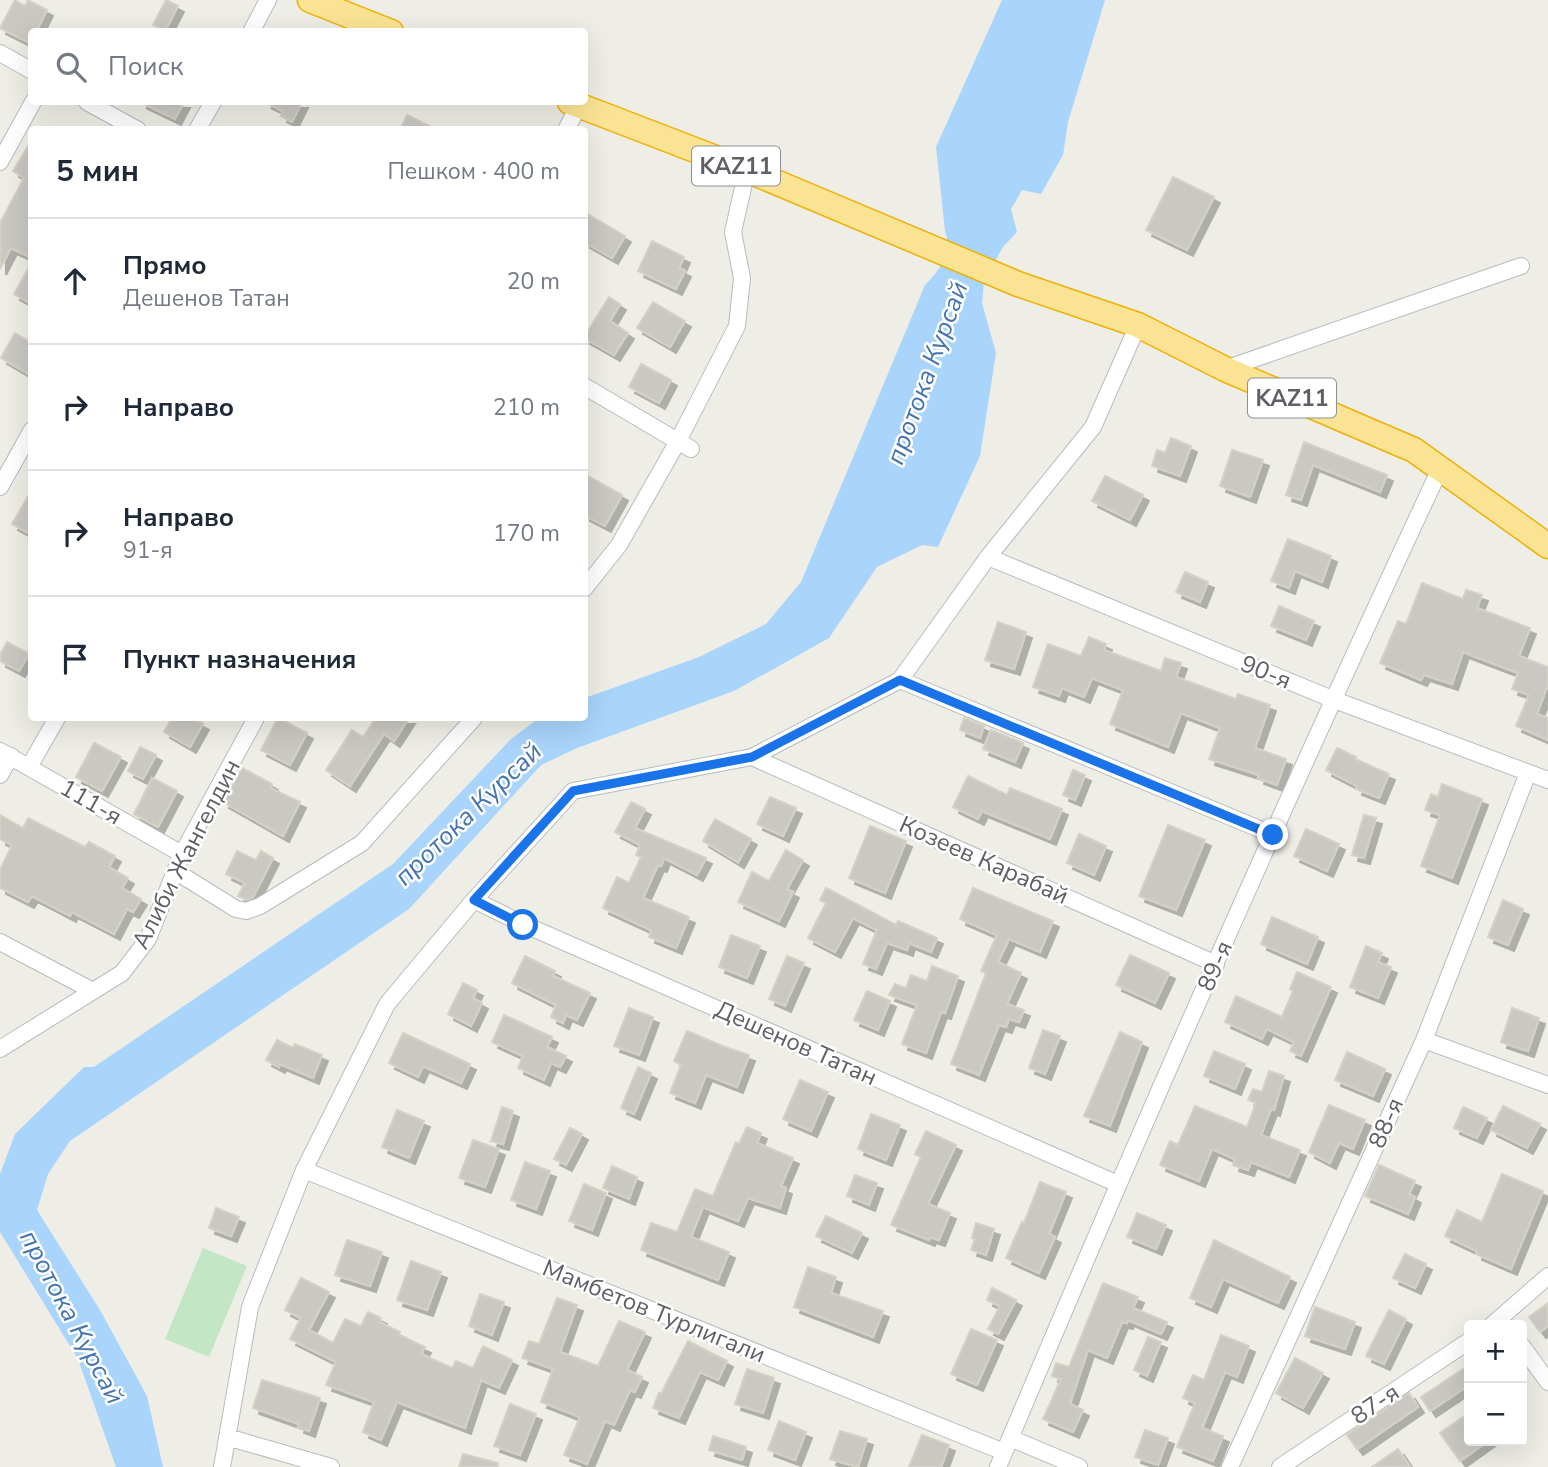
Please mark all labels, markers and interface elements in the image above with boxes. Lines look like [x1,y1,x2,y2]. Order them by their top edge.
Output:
search box [28,28,588,105]
icon: search [52,48,90,86]
text: Поиск [108,49,184,84]
road number: KAZ11 [692,146,780,186]
text: 5 мин [56,151,139,192]
text: Пешком · 400 m [387,156,560,187]
text: Прямо [123,248,207,283]
icon: ahead [56,262,94,300]
text: 20 m [507,266,560,297]
water label: протока Курсай [878,277,976,469]
text: Дешенов Татан [123,283,290,314]
road number: KAZ11 [1248,378,1336,418]
icon: right [56,388,94,426]
text: Направо [123,390,234,425]
text: 210 m [493,392,560,423]
text: Направо [123,500,234,535]
icon: right [56,514,94,552]
text: 170 m [493,518,560,549]
text: 91-я [123,535,173,566]
icon: arrive [56,640,94,678]
text: Пункт назначения [123,642,356,677]
street label: 90-я [1236,647,1296,697]
water label: протока Курсай [387,735,549,893]
street label: Алиби Жангелдин [124,754,248,954]
street label: 111-я [54,772,128,832]
street label: Козеев Карабай [894,808,1074,912]
route end [1257,819,1288,850]
route start [507,909,538,940]
street label: 89-я [1190,936,1240,996]
street label: Дешенов Татан [710,993,882,1093]
street label: 88-я [1361,1093,1411,1153]
water label: протока Курсай [11,1224,133,1410]
street label: Мамбетов Турлигали [538,1252,770,1370]
map controls [1464,1320,1527,1446]
button: + [1464,1320,1527,1383]
street label: 87-я [1345,1376,1405,1432]
button: − [1464,1383,1527,1446]

